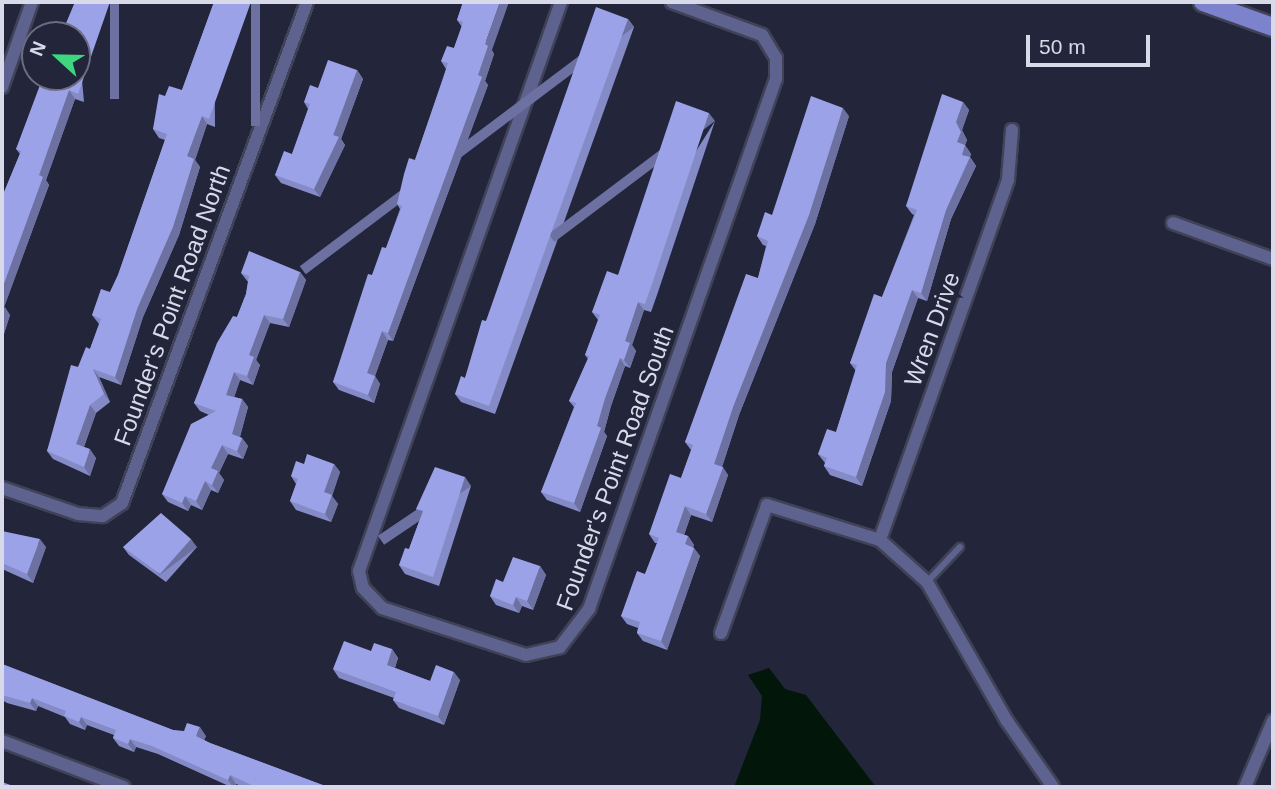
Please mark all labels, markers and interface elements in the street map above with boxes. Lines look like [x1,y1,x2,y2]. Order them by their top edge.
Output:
north arrow [21,21,91,91]
scale bar [1030,21,1154,65]
text: 50 m [1039,35,1086,58]
text: N [26,38,50,59]
street label: Founder's Point Road North [108,161,236,449]
street label: Wren Drive [898,268,966,390]
street label: Founder's Point Road South [550,322,680,614]

